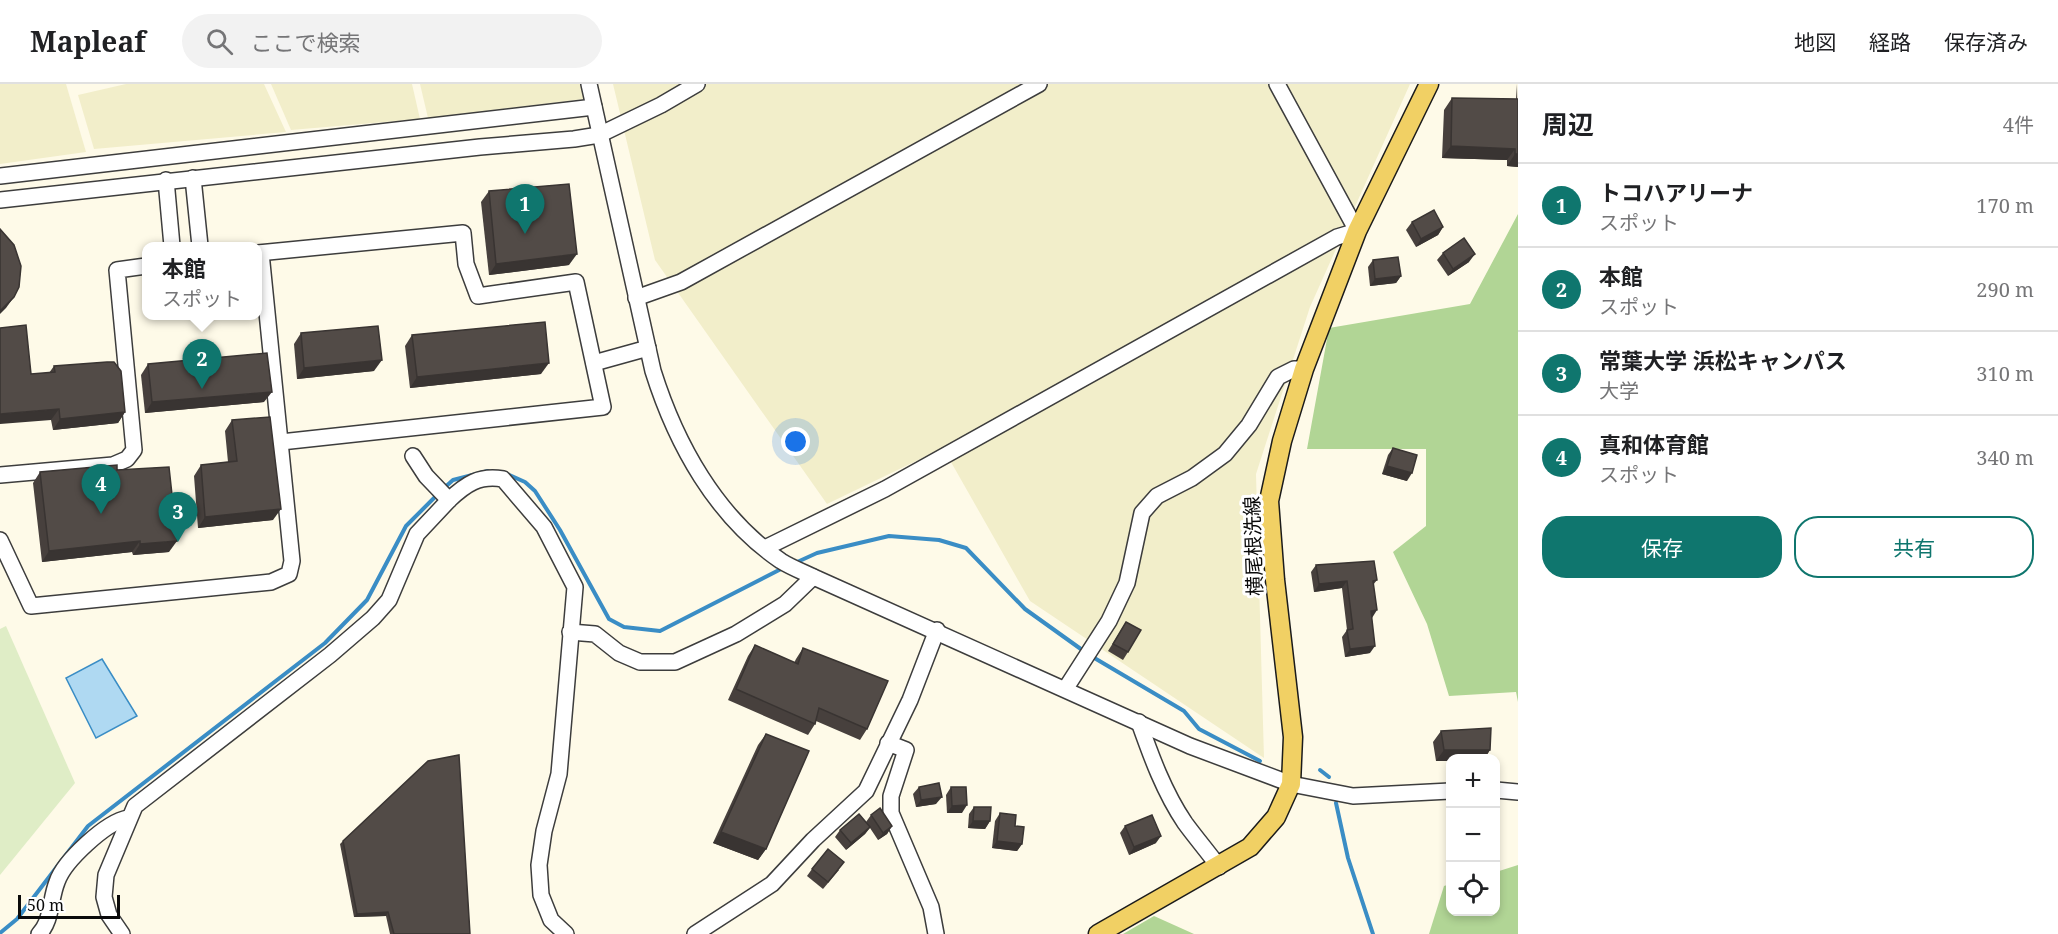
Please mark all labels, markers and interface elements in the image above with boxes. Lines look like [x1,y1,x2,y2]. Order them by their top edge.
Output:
search box [182,14,602,68]
text: Mapleaf [30,22,146,60]
icon: search [203,25,236,58]
text: ここで検索 [251,27,361,57]
text: 地図 [1794,28,1836,56]
text: 経路 [1869,28,1911,56]
text: 保存済み [1944,28,2028,56]
text: 周辺 [1542,106,1594,142]
text: 4件 [2003,111,2034,138]
text: トコハアリーナ [1599,177,1753,207]
pin: 1 [506,184,544,234]
text: 1 [1556,192,1567,219]
text: 170 m [1976,192,2034,219]
text: スポット [1599,209,1679,236]
popup [142,242,262,320]
text: 本館 [162,253,206,283]
text: 本館 [1599,261,1643,291]
text: 2 [1556,276,1567,303]
text: 290 m [1976,276,2034,303]
text: スポット [162,285,242,312]
text: スポット [1599,293,1679,320]
pin: 2 [182,340,222,389]
text: 常葉大学 浜松キャンパス [1599,345,1847,375]
text: 3 [1556,360,1567,387]
text: 310 m [1976,360,2034,387]
text: 大学 [1599,377,1639,404]
your location [781,427,810,456]
text: 真和体育館 [1599,429,1709,459]
text: 4 [1556,444,1567,471]
text: 340 m [1976,444,2034,471]
text: スポット [1599,461,1679,488]
pin: 4 [82,464,120,514]
pin: 3 [158,492,198,542]
street label: 横尾根洗線 [1238,496,1268,596]
button: 保存 [1542,516,1782,578]
button: 共有 [1794,516,2034,578]
map controls [1446,754,1500,916]
button: + [1446,754,1500,808]
button: − [1446,808,1500,862]
button: locate [1446,862,1500,916]
scale bar [18,892,120,920]
text: 50 m [27,894,64,916]

